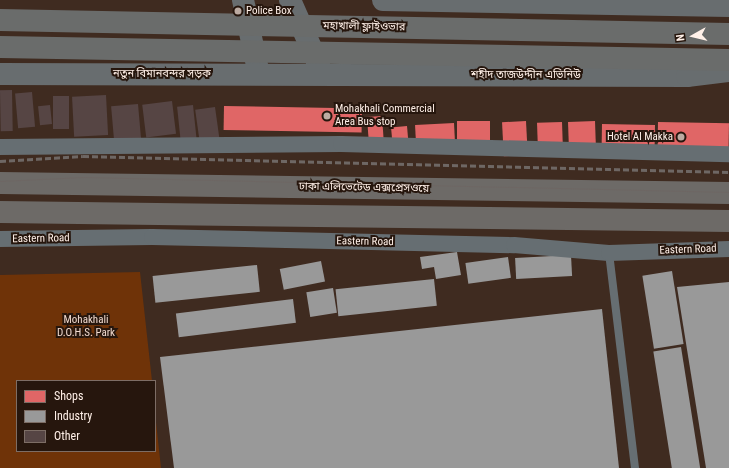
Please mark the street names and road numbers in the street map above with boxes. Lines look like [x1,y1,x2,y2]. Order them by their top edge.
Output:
street label: মহাখালী ফ্লাইওভার [323,20,405,34]
street label: নতুন বিমানবন্দর সড়ক [113,67,211,81]
street label: শহীদ তাজউদ্দীন এভিনিউ [471,68,581,82]
street label: ঢাকা এলিভেটেড এক্সপ্রেসওয়ে [299,180,429,196]
street label: Eastern Road [12,232,70,246]
street label: Eastern Road [336,235,394,249]
street label: Eastern Road [659,242,717,258]

